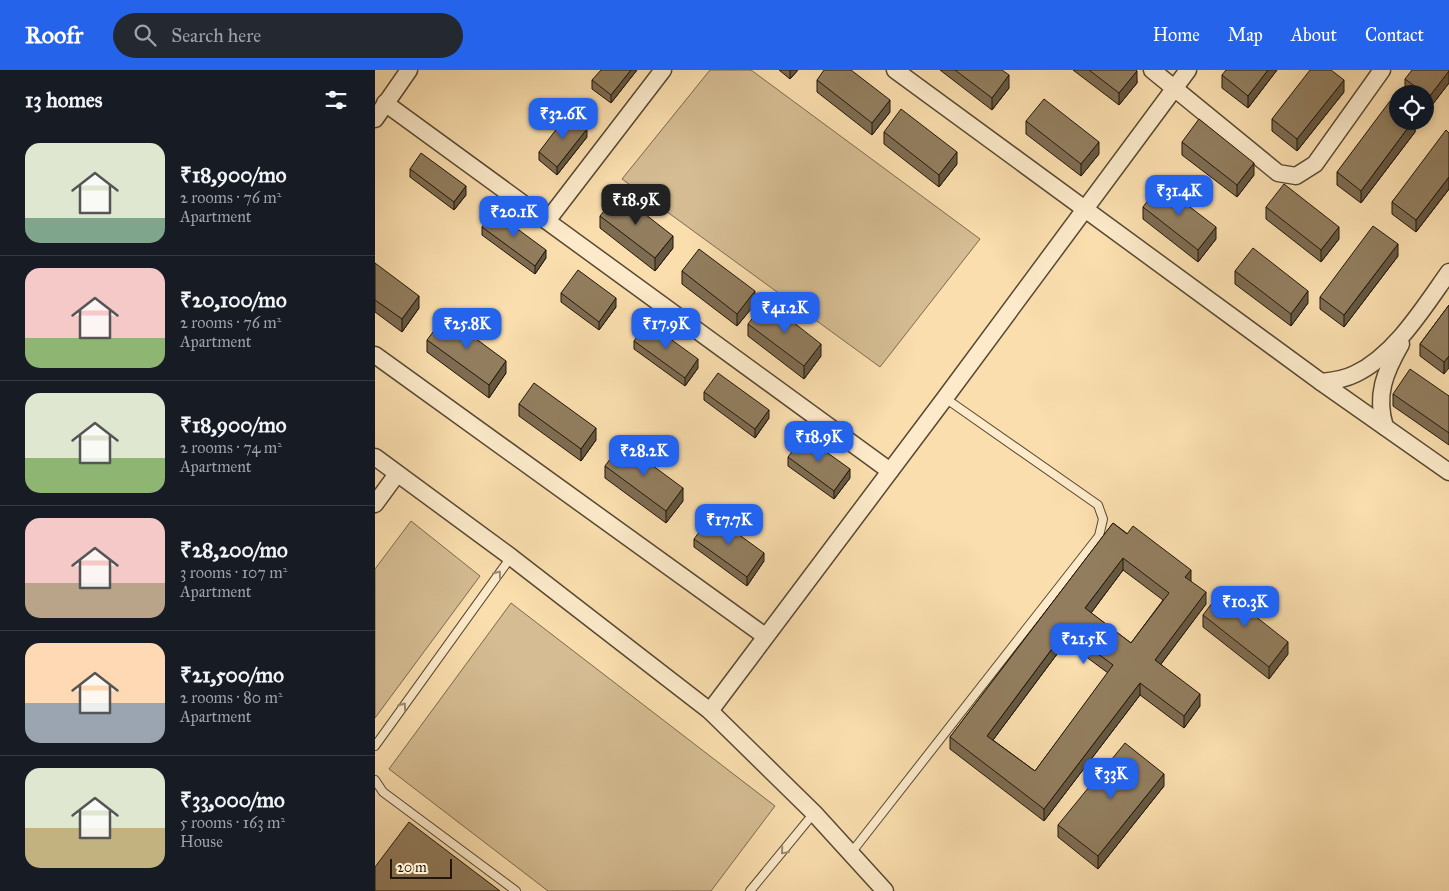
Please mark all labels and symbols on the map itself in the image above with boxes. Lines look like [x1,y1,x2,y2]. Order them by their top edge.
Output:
pin: ₹32.6K [522,98,604,140]
pin: ₹31.4K [1138,174,1220,217]
pin: ₹18.9K [595,184,677,226]
pin: ₹20.1K [473,196,555,238]
pin: ₹41.2K [744,292,826,334]
pin: ₹25.8K [426,308,508,350]
pin: ₹17.9K [625,308,707,350]
pin: ₹18.9K [778,420,860,463]
pin: ₹28.2K [603,434,685,477]
pin: ₹17.7K [688,504,770,546]
one-way arrow [492,570,501,580]
pin: ₹10.3K [1204,586,1286,628]
pin: ₹21.5K [1043,622,1125,665]
one-way arrow [398,703,406,712]
pin: ₹33K [1081,758,1141,800]
one-way arrow [780,845,789,854]
scale bar [390,856,453,879]

